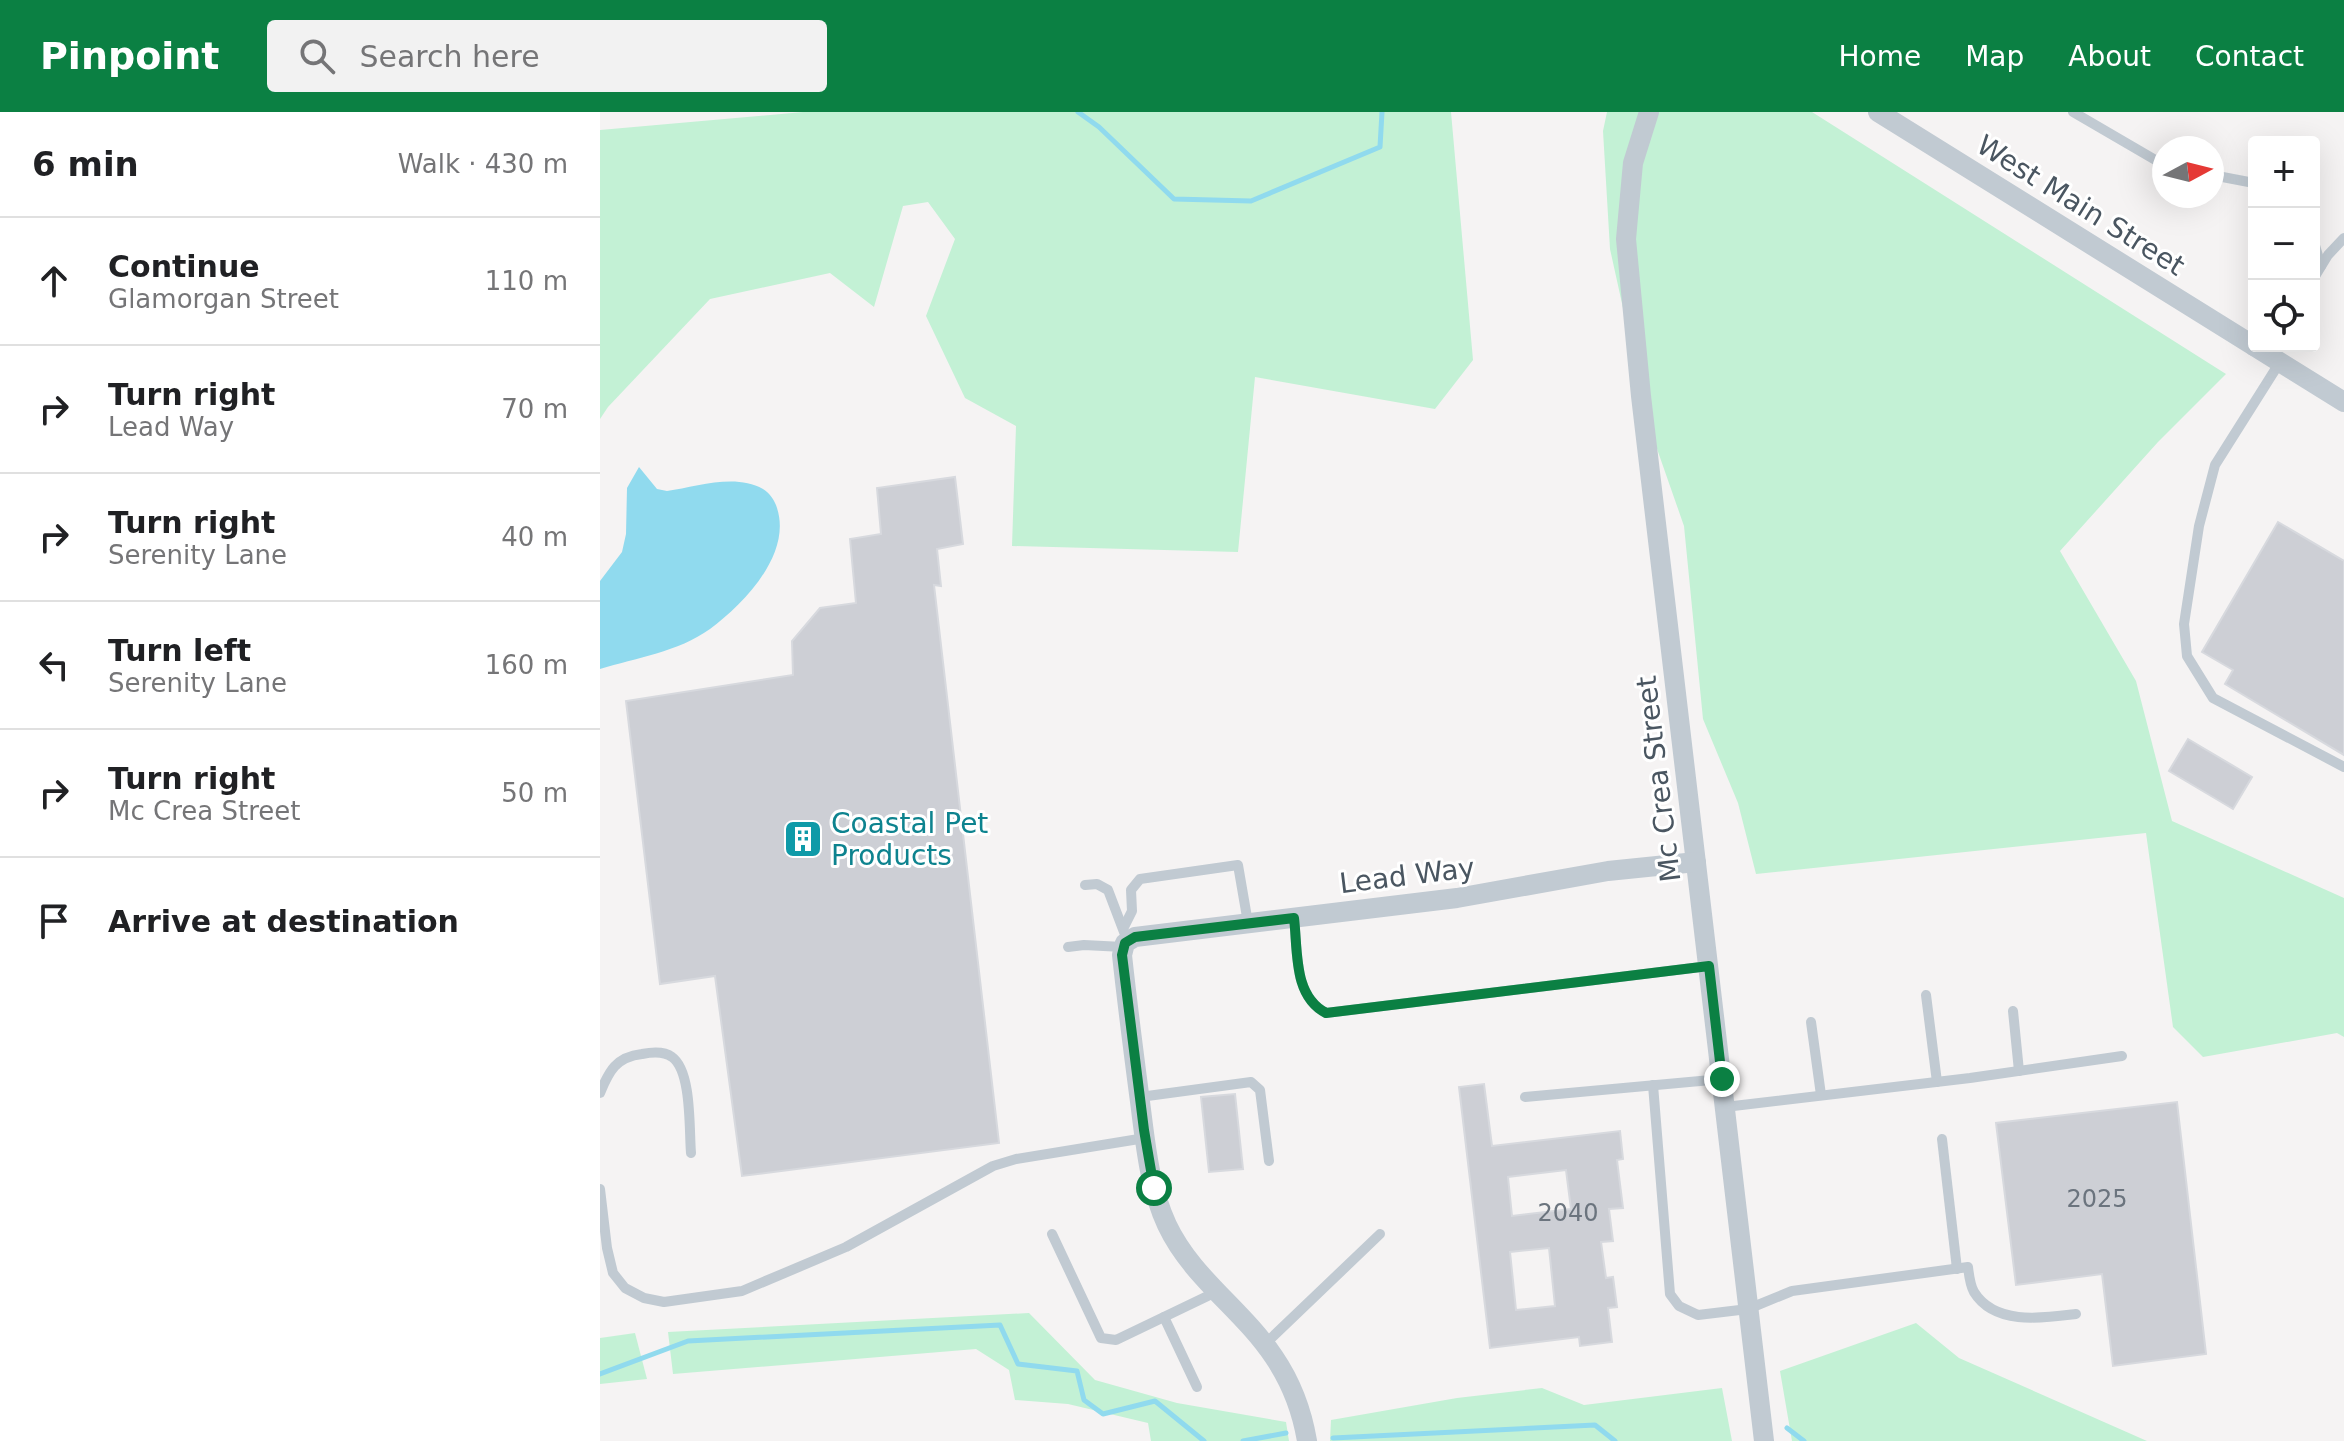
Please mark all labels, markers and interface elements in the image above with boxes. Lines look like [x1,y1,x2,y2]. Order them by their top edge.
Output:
search box [267,20,827,92]
text: Pinpoint [40,34,219,78]
icon: search [295,34,339,78]
text: Search here [359,39,540,74]
text: Home [1838,40,1921,73]
text: Map [1965,40,2024,73]
text: About [2068,40,2151,73]
text: Contact [2195,40,2304,73]
street label: West Main Street [1971,128,2191,283]
north arrow [2152,136,2224,208]
map controls [2248,136,2320,352]
button: + [2248,136,2320,208]
text: 6 min [32,144,139,184]
text: Walk · 430 m [398,149,568,179]
button: − [2248,208,2320,280]
text: Continue [108,249,260,284]
icon: ahead [32,259,76,303]
text: 110 m [485,266,568,296]
button: locate [2248,280,2320,352]
text: Glamorgan Street [108,284,339,314]
text: Turn right [108,377,275,412]
icon: right [32,387,76,431]
text: 70 m [501,394,568,424]
text: Lead Way [108,412,234,442]
text: Turn right [108,505,275,540]
icon: right [32,515,76,559]
text: 40 m [501,522,568,552]
text: Serenity Lane [108,540,287,570]
text: Turn left [108,633,251,668]
icon: left [32,643,76,687]
text: 160 m [485,650,568,680]
text: Serenity Lane [108,668,287,698]
street label: Mc Crea Street [1629,674,1688,884]
text: Turn right [108,761,275,796]
icon: right [32,771,76,815]
text: 50 m [501,778,568,808]
text: Mc Crea Street [108,796,300,826]
place label: Coastal Pet Products [831,807,988,872]
building icon: Coastal Pet Products [782,818,824,860]
street label: Lead Way [1338,851,1476,900]
icon: arrive [32,899,76,943]
text: Arrive at destination [108,904,459,939]
route end [1704,1061,1740,1097]
route start [1136,1170,1172,1206]
house number: 2025 [2066,1185,2128,1213]
house number: 2040 [1537,1199,1599,1227]

